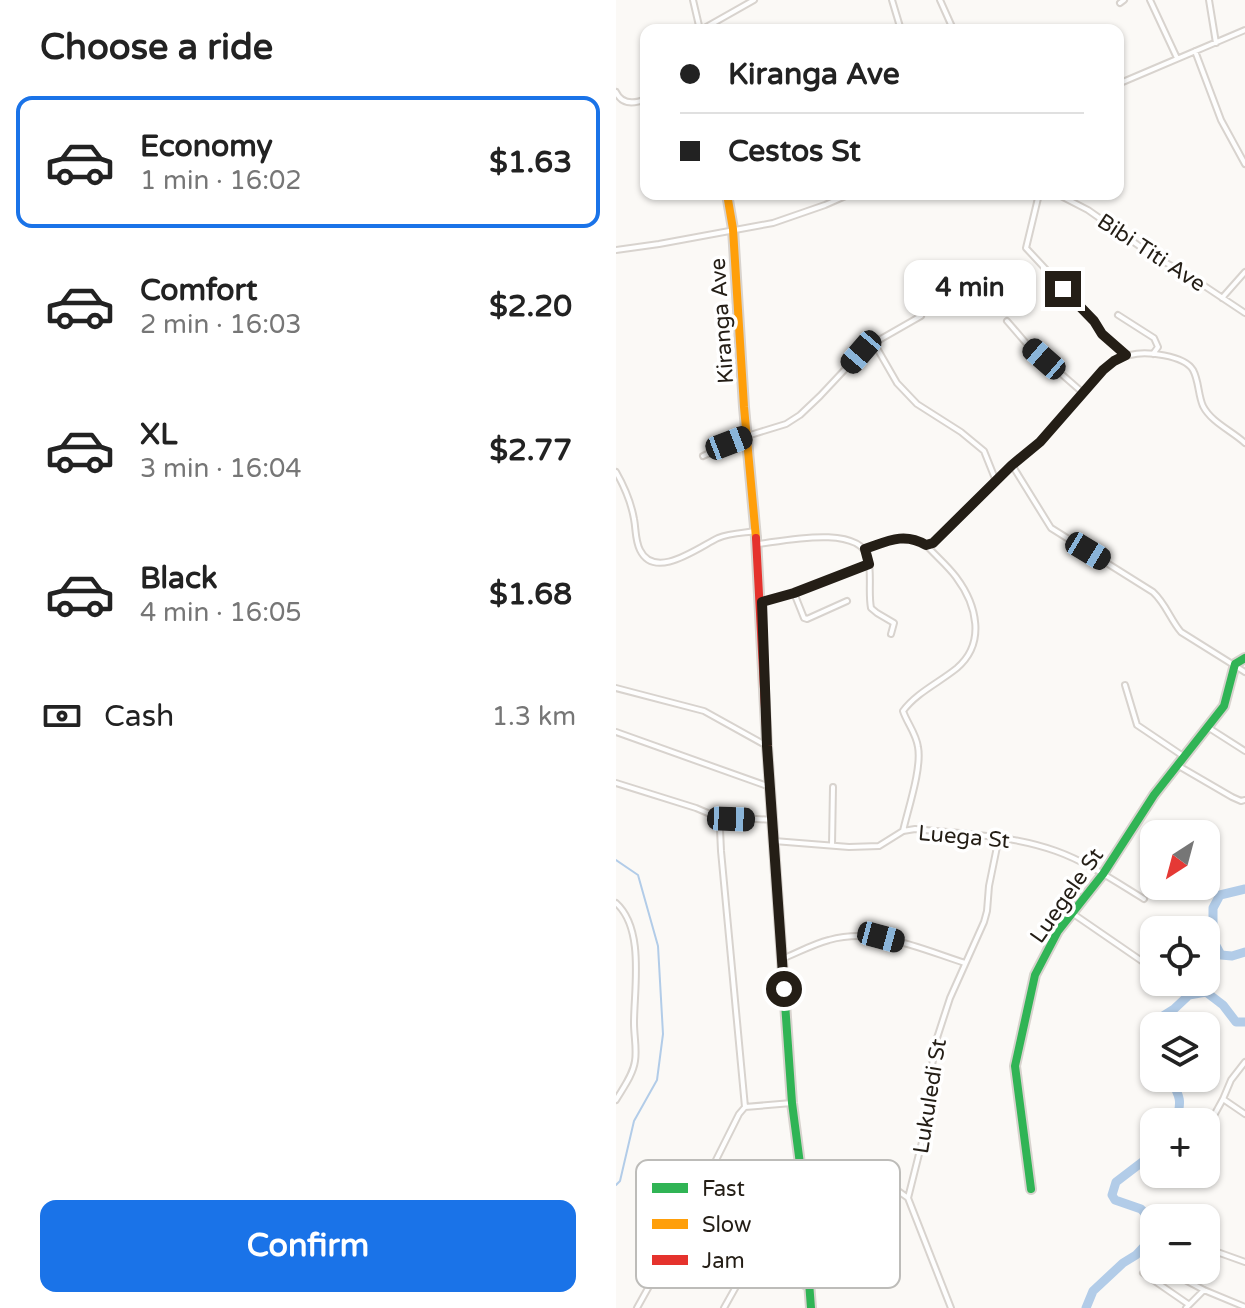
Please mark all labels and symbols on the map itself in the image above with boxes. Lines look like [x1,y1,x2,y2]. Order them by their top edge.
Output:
street label: Bibi Titi Ave [1093,208,1210,297]
street label: Kiranga Ave [705,257,739,385]
callout: 4 min [903,261,1035,317]
route end [1045,271,1081,307]
car [836,326,886,378]
car [1018,334,1070,384]
car [702,423,756,463]
car [1061,528,1115,574]
car [707,806,755,832]
street label: Luega St [917,820,1011,854]
north arrow [1140,820,1220,900]
street label: Luegele St [1025,843,1109,948]
car [855,919,907,955]
route start [766,971,802,1007]
street label: Lukuledi St [908,1037,952,1155]
legend [636,1160,900,1288]
text: Fast [702,1176,745,1202]
text: Slow [702,1212,752,1238]
text: Jam [702,1248,745,1274]

